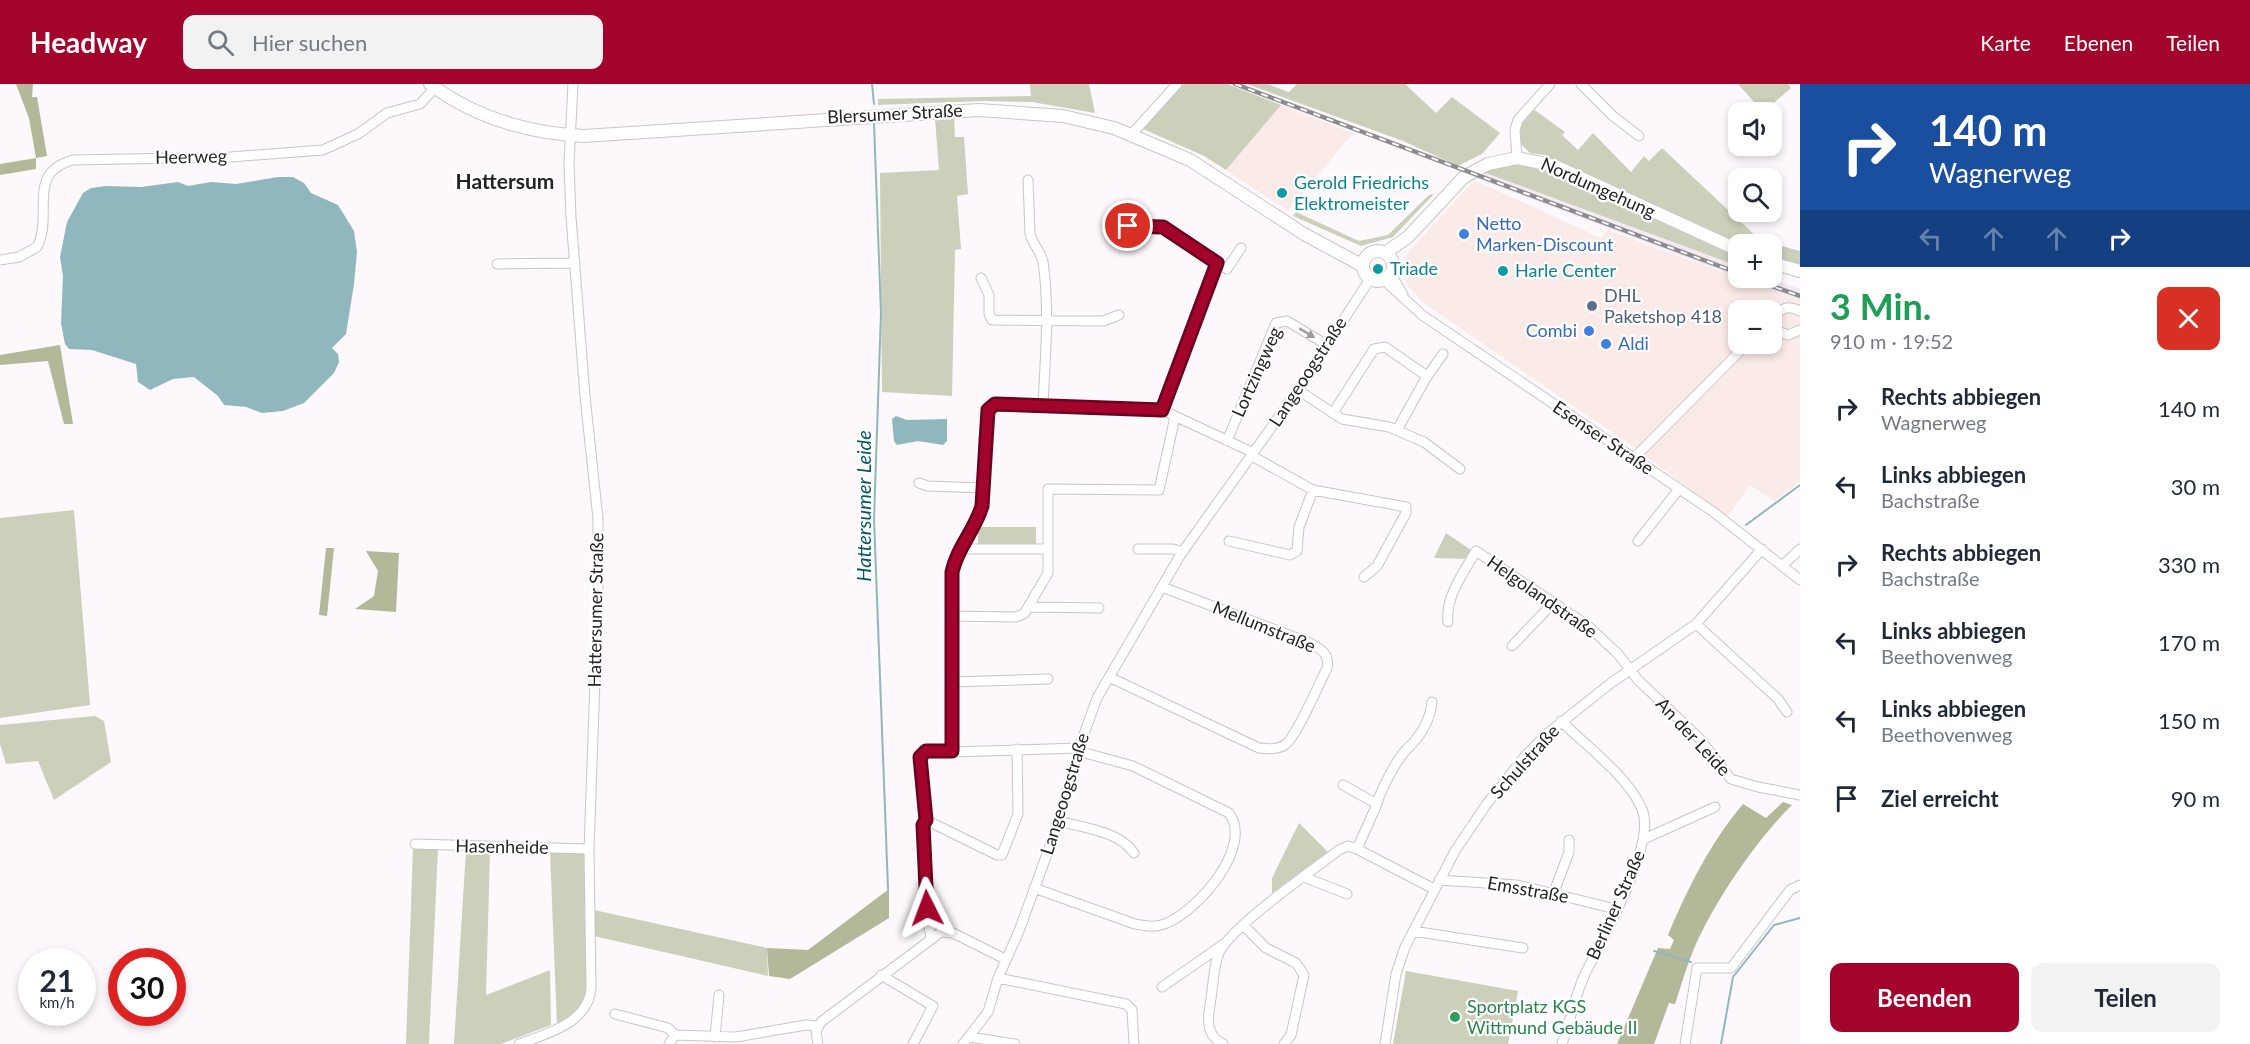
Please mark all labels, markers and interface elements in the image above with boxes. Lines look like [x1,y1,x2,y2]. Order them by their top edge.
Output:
search box [183,15,603,69]
text: Headway [30,25,147,59]
icon: search [204,26,237,59]
text: Hier suchen [252,29,367,56]
text: Karte [1980,30,2031,55]
text: Ebenen [2064,30,2133,55]
text: Teilen [2166,30,2220,55]
street label: Blersumer Straße [827,98,963,128]
map controls [1728,102,1782,354]
button: sound [1728,102,1782,156]
text: 140 m [1929,105,2047,155]
icon: right [1830,108,1908,186]
street label: Heerweg [155,144,227,168]
street label: Nordumgehung [1538,152,1659,222]
text: Wagnerweg [1929,156,2071,189]
district label: Hattersum [456,168,554,193]
button: search [1728,168,1782,222]
place label: Gerold Friedrichs Elektromeister [1294,171,1429,214]
marker: Gerold Friedrichs Elektromeister [1275,186,1289,200]
pin [1102,200,1153,251]
icon: arrive [1111,209,1144,242]
place label: Netto Marken-Discount [1476,212,1614,255]
icon: left [1914,222,1947,255]
icon: ahead [1977,222,2010,255]
icon: ahead [2040,222,2073,255]
icon: right [2103,222,2136,255]
marker: Netto Marken-Discount [1457,227,1471,241]
button: + [1728,234,1782,288]
place label: Triade [1390,257,1438,279]
place label: Harle Center [1515,259,1617,281]
marker: Triade [1371,262,1385,276]
marker: Harle Center [1496,264,1510,278]
place label: DHL Paketshop 418 [1604,284,1722,327]
text: 3 Min. [1830,284,1931,328]
button: close [2157,287,2220,350]
marker: DHL Paketshop 418 [1585,299,1599,313]
button: − [1728,300,1782,354]
street label: Langeoogstraße [1264,313,1351,430]
place label: Combi [1526,319,1577,341]
street label: Lortzingweg [1226,323,1286,420]
marker: Combi [1582,324,1596,338]
one-way arrow [1299,327,1315,338]
text: 910 m · 19:52 [1830,329,1953,353]
place label: Aldi [1618,332,1649,354]
marker: Aldi [1599,337,1613,351]
text: Rechts abbiegen [1881,383,2041,410]
icon: right [1830,392,1863,425]
street label: Esenser Straße [1549,395,1658,479]
text: 140 m [2158,395,2220,422]
text: Wagnerweg [1881,410,1986,434]
water label: Hattersumer Leide [851,430,875,582]
text: Links abbiegen [1881,461,2026,488]
icon: left [1830,470,1863,503]
text: 30 m [2171,473,2220,500]
text: Bachstraße [1881,488,1979,512]
street label: Hattersumer Straße [583,533,607,687]
text: Rechts abbiegen [1881,539,2041,566]
icon: right [1830,548,1863,581]
street label: Helgolandstraße [1483,550,1602,642]
text: 330 m [2158,551,2220,578]
text: Bachstraße [1881,566,1979,590]
street label: Mellumstraße [1210,595,1319,657]
text: Links abbiegen [1881,617,2026,644]
icon: left [1830,626,1863,659]
text: 170 m [2158,629,2220,656]
text: Beethovenweg [1881,644,2012,668]
street label: An der Leide [1652,693,1736,780]
text: Links abbiegen [1881,695,2026,722]
icon: left [1830,704,1863,737]
text: 150 m [2158,707,2220,734]
street label: Schulstraße [1485,720,1563,803]
text: Beethovenweg [1881,722,2012,746]
street label: Langeoogstraße [1035,730,1093,857]
icon: arrive [1830,782,1863,815]
text: Ziel erreicht [1881,785,1999,812]
text: 90 m [2171,785,2220,812]
street label: Hasenheide [455,834,549,858]
street label: Berliner Straße [1581,846,1649,963]
street label: Emsstraße [1486,871,1571,907]
position arrow [895,876,959,940]
speed limit sign: 30 [108,948,186,1026]
text: 21 [40,962,74,998]
button: Beenden [1830,963,2019,1032]
button: Teilen [2031,963,2220,1032]
text: km/h [39,993,75,1011]
place label: Sportplatz KGS Wittmund Gebäude II [1467,995,1638,1038]
marker: Sportplatz KGS Wittmund Gebäude II [1448,1010,1462,1024]

